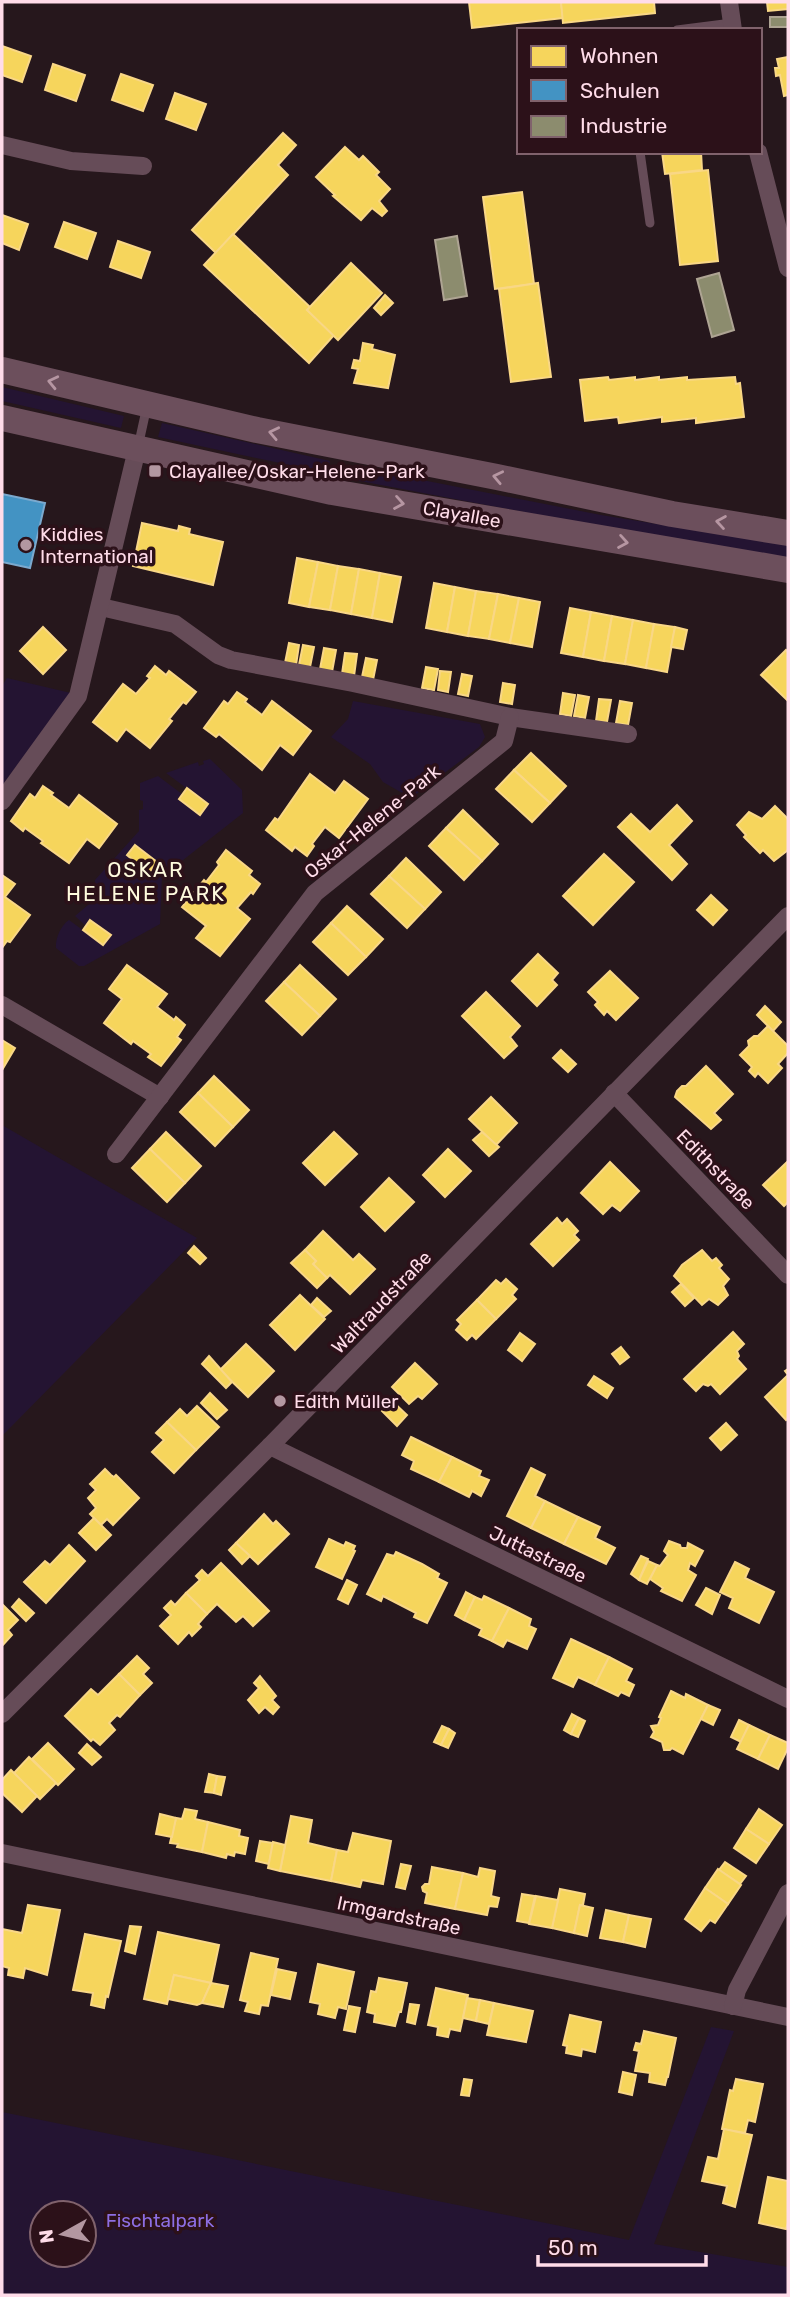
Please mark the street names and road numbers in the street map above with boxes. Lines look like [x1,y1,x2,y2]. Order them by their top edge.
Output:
street label: Clayallee [421,496,503,533]
street label: Oskar-Helene-Park [300,759,445,883]
street label: Edithstraße [672,1124,760,1214]
street label: Waltraudstraße [327,1246,436,1359]
street label: Juttastraße [485,1521,590,1588]
street label: Irmgardstraße [335,1891,463,1940]

